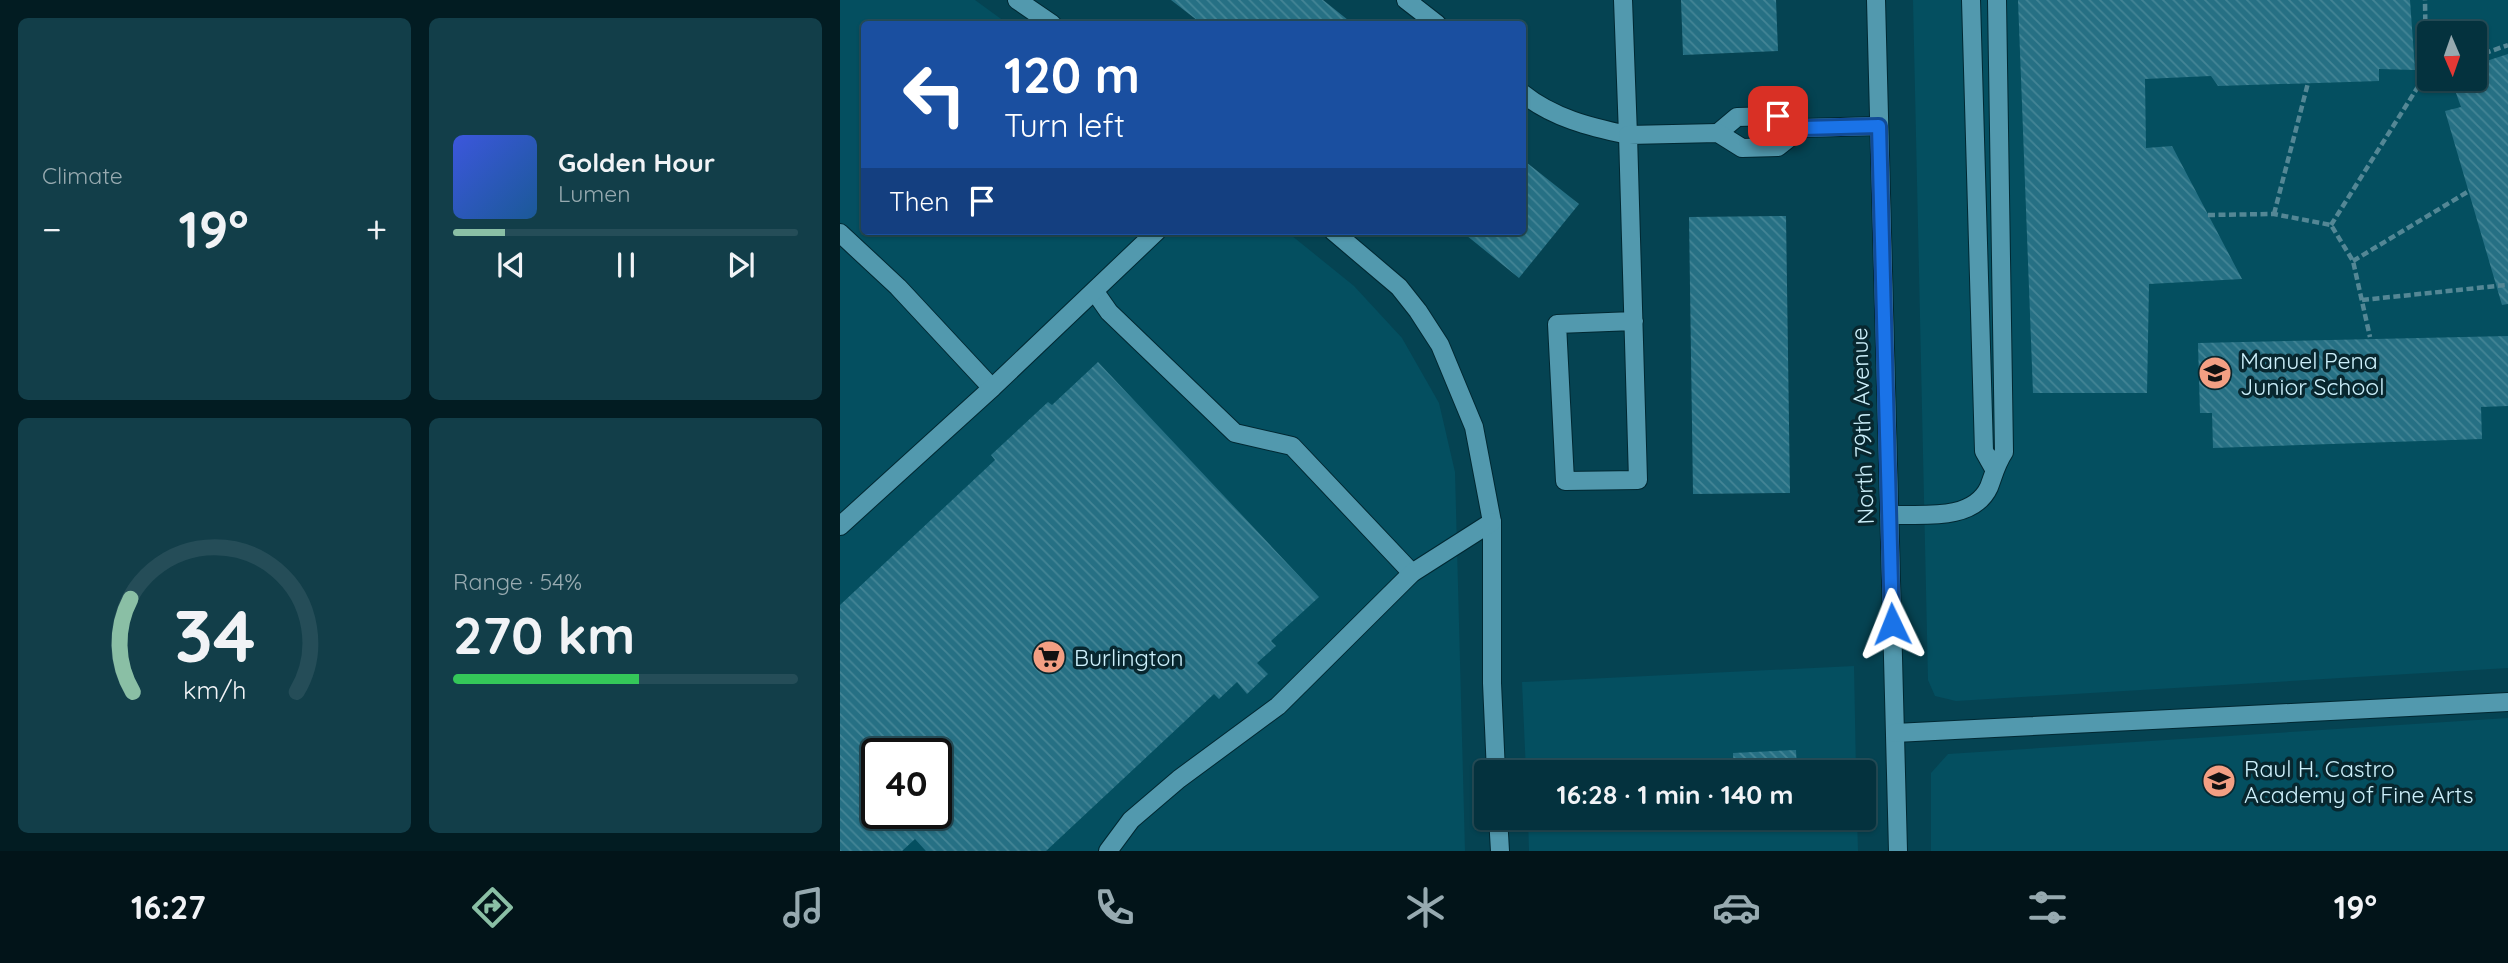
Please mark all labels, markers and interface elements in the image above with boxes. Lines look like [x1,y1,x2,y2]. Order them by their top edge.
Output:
north arrow [2417,21,2487,91]
map controls [2417,21,2487,91]
text: 120 m [1004,44,1140,105]
icon: left [889,49,980,140]
pin [1748,86,1808,146]
icon: arrive [1759,97,1797,135]
text: Turn left [1004,105,1125,145]
text: Golden Hour [558,146,715,179]
text: Climate [42,161,123,190]
text: Lumen [558,179,631,208]
icon: arrive [963,182,1001,220]
text: Then [889,185,949,218]
text: 19° [179,196,249,261]
text: − [42,205,62,253]
text: + [366,205,387,253]
icon: previous [492,246,530,284]
icon: pause [607,246,645,284]
icon: next [722,246,760,284]
street label: North 79th Avenue [1844,327,1880,525]
place label: Manuel Pena Junior School [2240,346,2384,401]
school or university icon: Manuel Pena Junior School [2196,354,2234,392]
text: Range · 54% [453,567,582,596]
position arrow [1855,587,1929,661]
text: 34 [174,589,255,680]
text: 270 km [453,602,635,667]
supermarket icon: Burlington [1030,638,1068,676]
place label: Burlington [1074,643,1184,672]
text: km/h [183,673,246,704]
speed limit sign: 40 [861,738,952,829]
place label: Raul H. Castro Academy of Fine Arts [2244,754,2474,809]
school or university icon: Raul H. Castro Academy of Fine Arts [2200,762,2238,800]
text: 16:28 · 1 min · 140 m [1557,778,1793,811]
icon: directions [468,883,517,932]
icon: music [779,883,828,932]
icon: phone [1090,883,1139,932]
icon: climate [1401,883,1450,932]
icon: car [1712,883,1761,932]
icon: filters [2023,883,2072,932]
text: 16:27 [131,887,206,927]
text: 19° [2334,887,2377,927]

